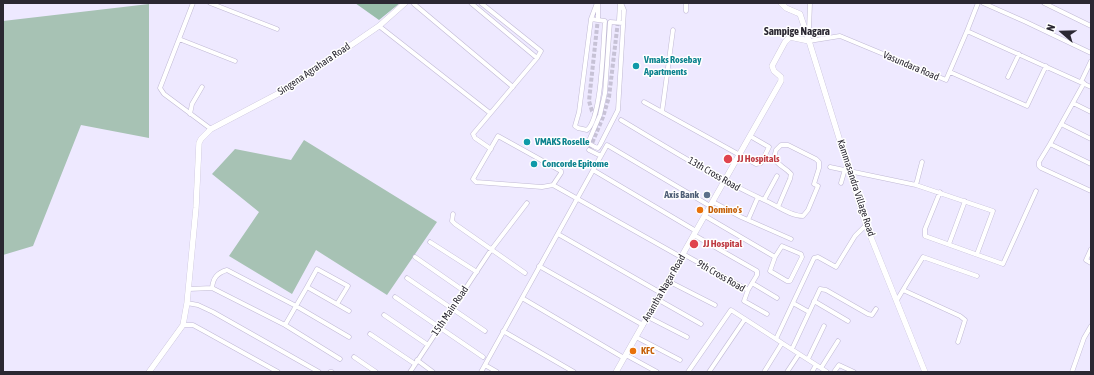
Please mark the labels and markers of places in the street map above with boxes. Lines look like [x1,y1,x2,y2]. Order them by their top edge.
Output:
place label: Vmaks Rosebay Apartments [644,54,701,78]
marker: Vmaks Rosebay Apartments [631,61,641,71]
place label: VMAKS Roselle [535,136,589,148]
marker: VMAKS Roselle [522,137,532,147]
marker: JJ Hospitals [722,153,734,165]
place label: JJ Hospitals [737,153,780,165]
place label: Concorde Epitome [542,158,609,170]
marker: Concorde Epitome [529,159,539,169]
place label: Axis Bank [664,189,699,201]
marker: Axis Bank [702,190,712,200]
place label: Domino's [708,204,742,216]
marker: Domino's [695,205,705,215]
marker: JJ Hospital [688,238,700,250]
place label: JJ Hospital [703,238,742,250]
place label: KFC [641,345,654,357]
marker: KFC [628,346,638,356]

